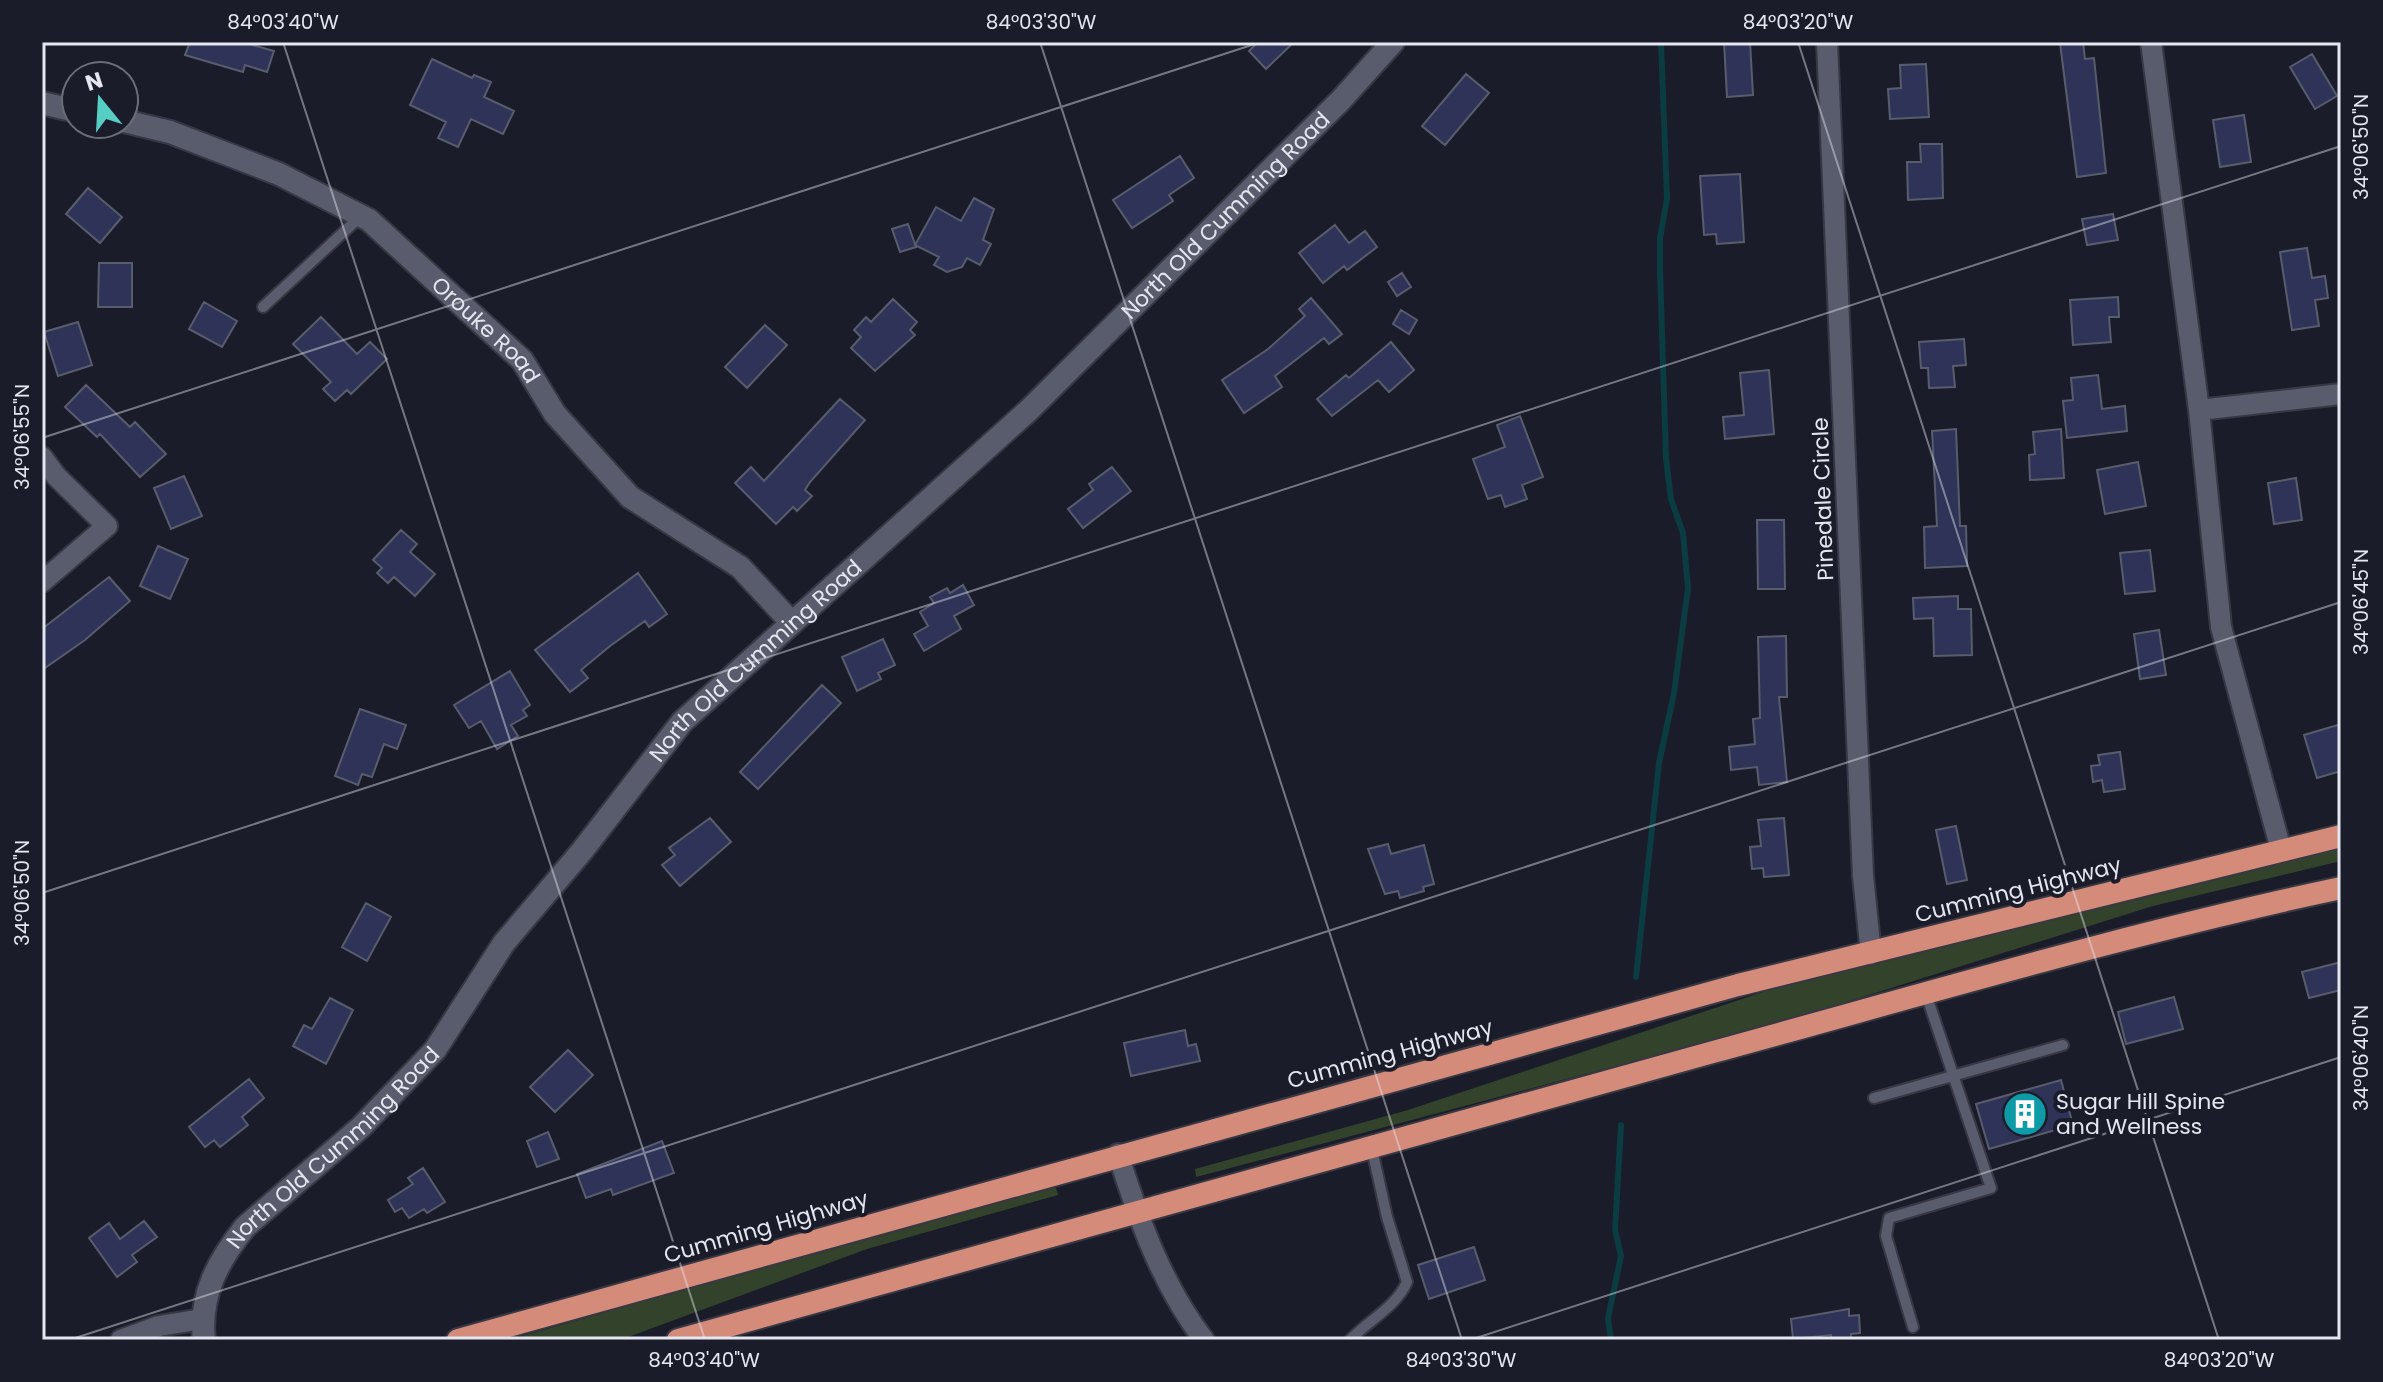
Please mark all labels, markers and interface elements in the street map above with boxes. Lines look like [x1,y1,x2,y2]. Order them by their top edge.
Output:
text: 84°03'40"W [227,8,339,36]
text: 84°03'30"W [986,8,1097,36]
text: 84°03'20"W [1743,8,1854,36]
north arrow [60,60,140,140]
text: N [81,64,107,99]
text: 34°06'50"N [2347,94,2375,200]
street label: North Old Cumming Road [1114,104,1337,326]
street label: Orouke Road [425,269,548,389]
text: 34°06'55"N [8,384,36,490]
street label: Pinedale Circle [1805,417,1841,581]
text: 34°06'45"N [2347,549,2375,655]
street label: North Old Cumming Road [641,552,868,768]
text: 34°06'50"N [8,840,36,946]
street label: Cumming Highway [1912,849,2125,931]
text: 34°06'40"N [2347,1005,2375,1111]
street label: Cumming Highway [1284,1011,1497,1096]
street label: North Old Cumming Road [219,1039,446,1255]
place label: Sugar Hill Spine and Wellness [2056,1086,2225,1142]
building icon: Sugar Hill Spine and Wellness [2001,1090,2049,1138]
street label: Cumming Highway [660,1183,873,1271]
text: 84°03'40"W [648,1346,760,1374]
text: 84°03'30"W [1406,1346,1517,1374]
text: 84°03'20"W [2164,1346,2275,1374]

